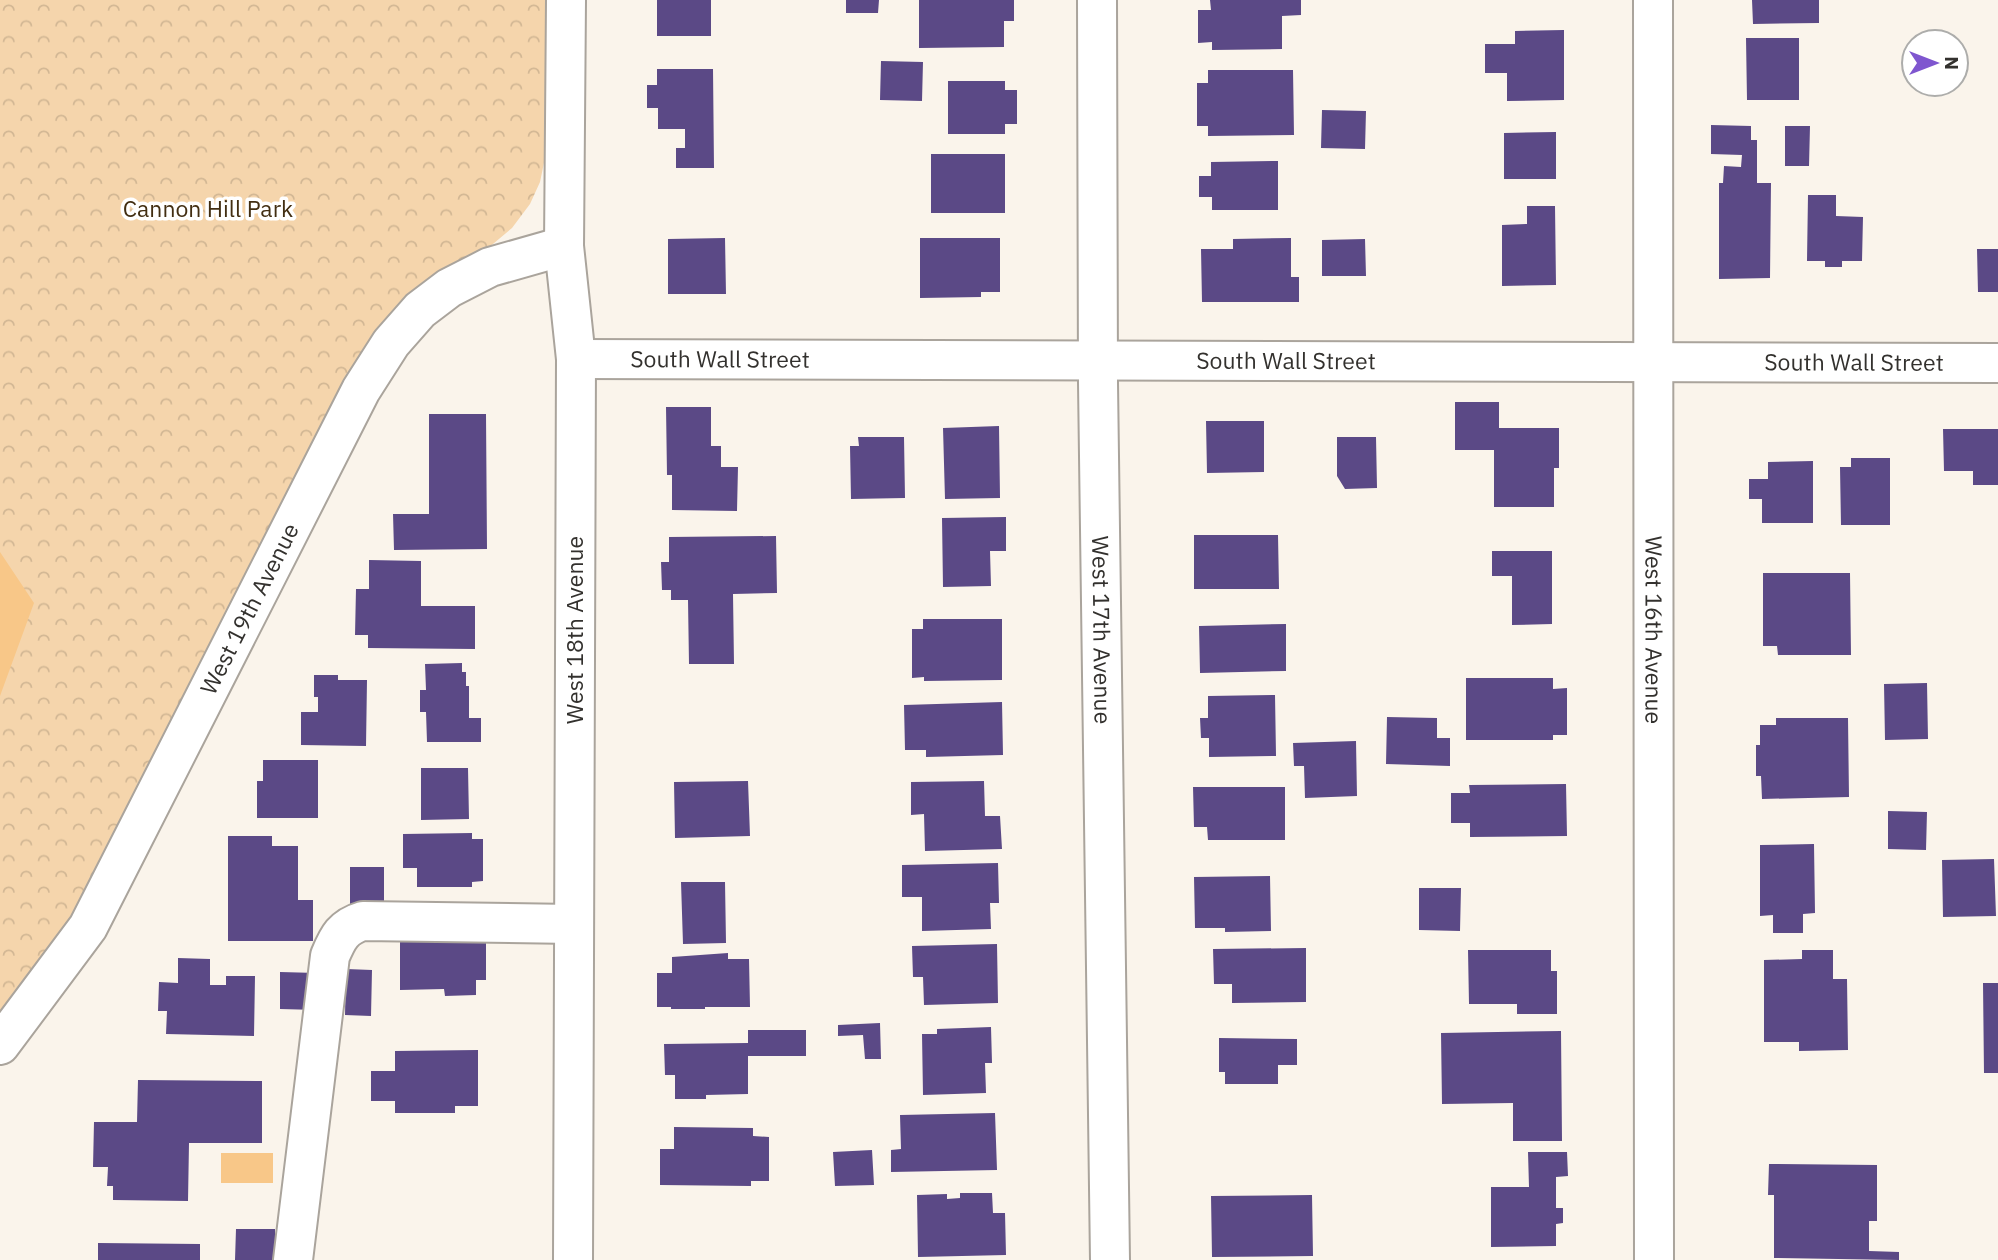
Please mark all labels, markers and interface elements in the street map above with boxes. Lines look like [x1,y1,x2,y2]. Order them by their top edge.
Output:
north arrow [1900,28,1970,98]
text: N [1940,56,1964,70]
park label: Cannon Hill Park [123,193,293,223]
street label: South Wall Street [630,343,810,374]
street label: South Wall Street [1196,345,1376,375]
street label: South Wall Street [1764,346,1944,377]
street label: West 19th Avenue [193,518,305,699]
street label: West 18th Avenue [559,536,589,724]
street label: West 17th Avenue [1086,536,1119,724]
street label: West 16th Avenue [1639,536,1670,724]

